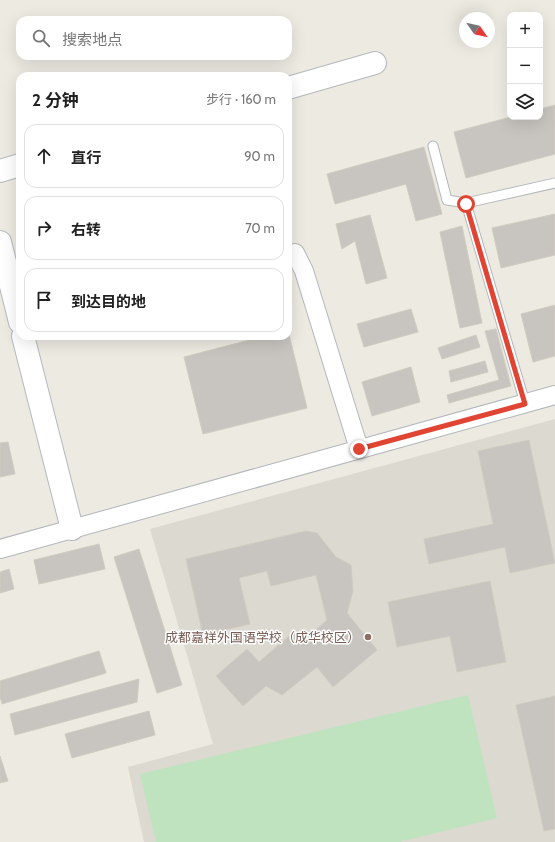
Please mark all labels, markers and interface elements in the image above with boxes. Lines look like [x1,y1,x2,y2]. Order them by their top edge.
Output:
north arrow [459,12,495,48]
map controls [507,12,543,120]
button: + [507,12,543,48]
search box [16,16,292,60]
icon: search [30,27,52,49]
text: 搜索地点 [62,31,122,49]
button: − [507,48,543,84]
button: layers [507,84,543,120]
text: 2 分钟 [32,90,79,110]
text: 步行 · 160 m [206,91,276,107]
icon: ahead [33,145,55,167]
text: 90 m [244,148,275,164]
text: 直行 [71,149,101,167]
route start [457,195,475,213]
icon: right [33,217,55,239]
text: 70 m [245,220,275,236]
text: 右转 [71,221,101,239]
icon: arrive [33,289,55,311]
text: 到达目的地 [71,293,146,311]
route end [350,440,368,458]
place label: 成都嘉祥外国语学校（成华校区） [165,629,360,645]
marker: 成都嘉祥外国语学校（成华校区） [363,632,373,642]

